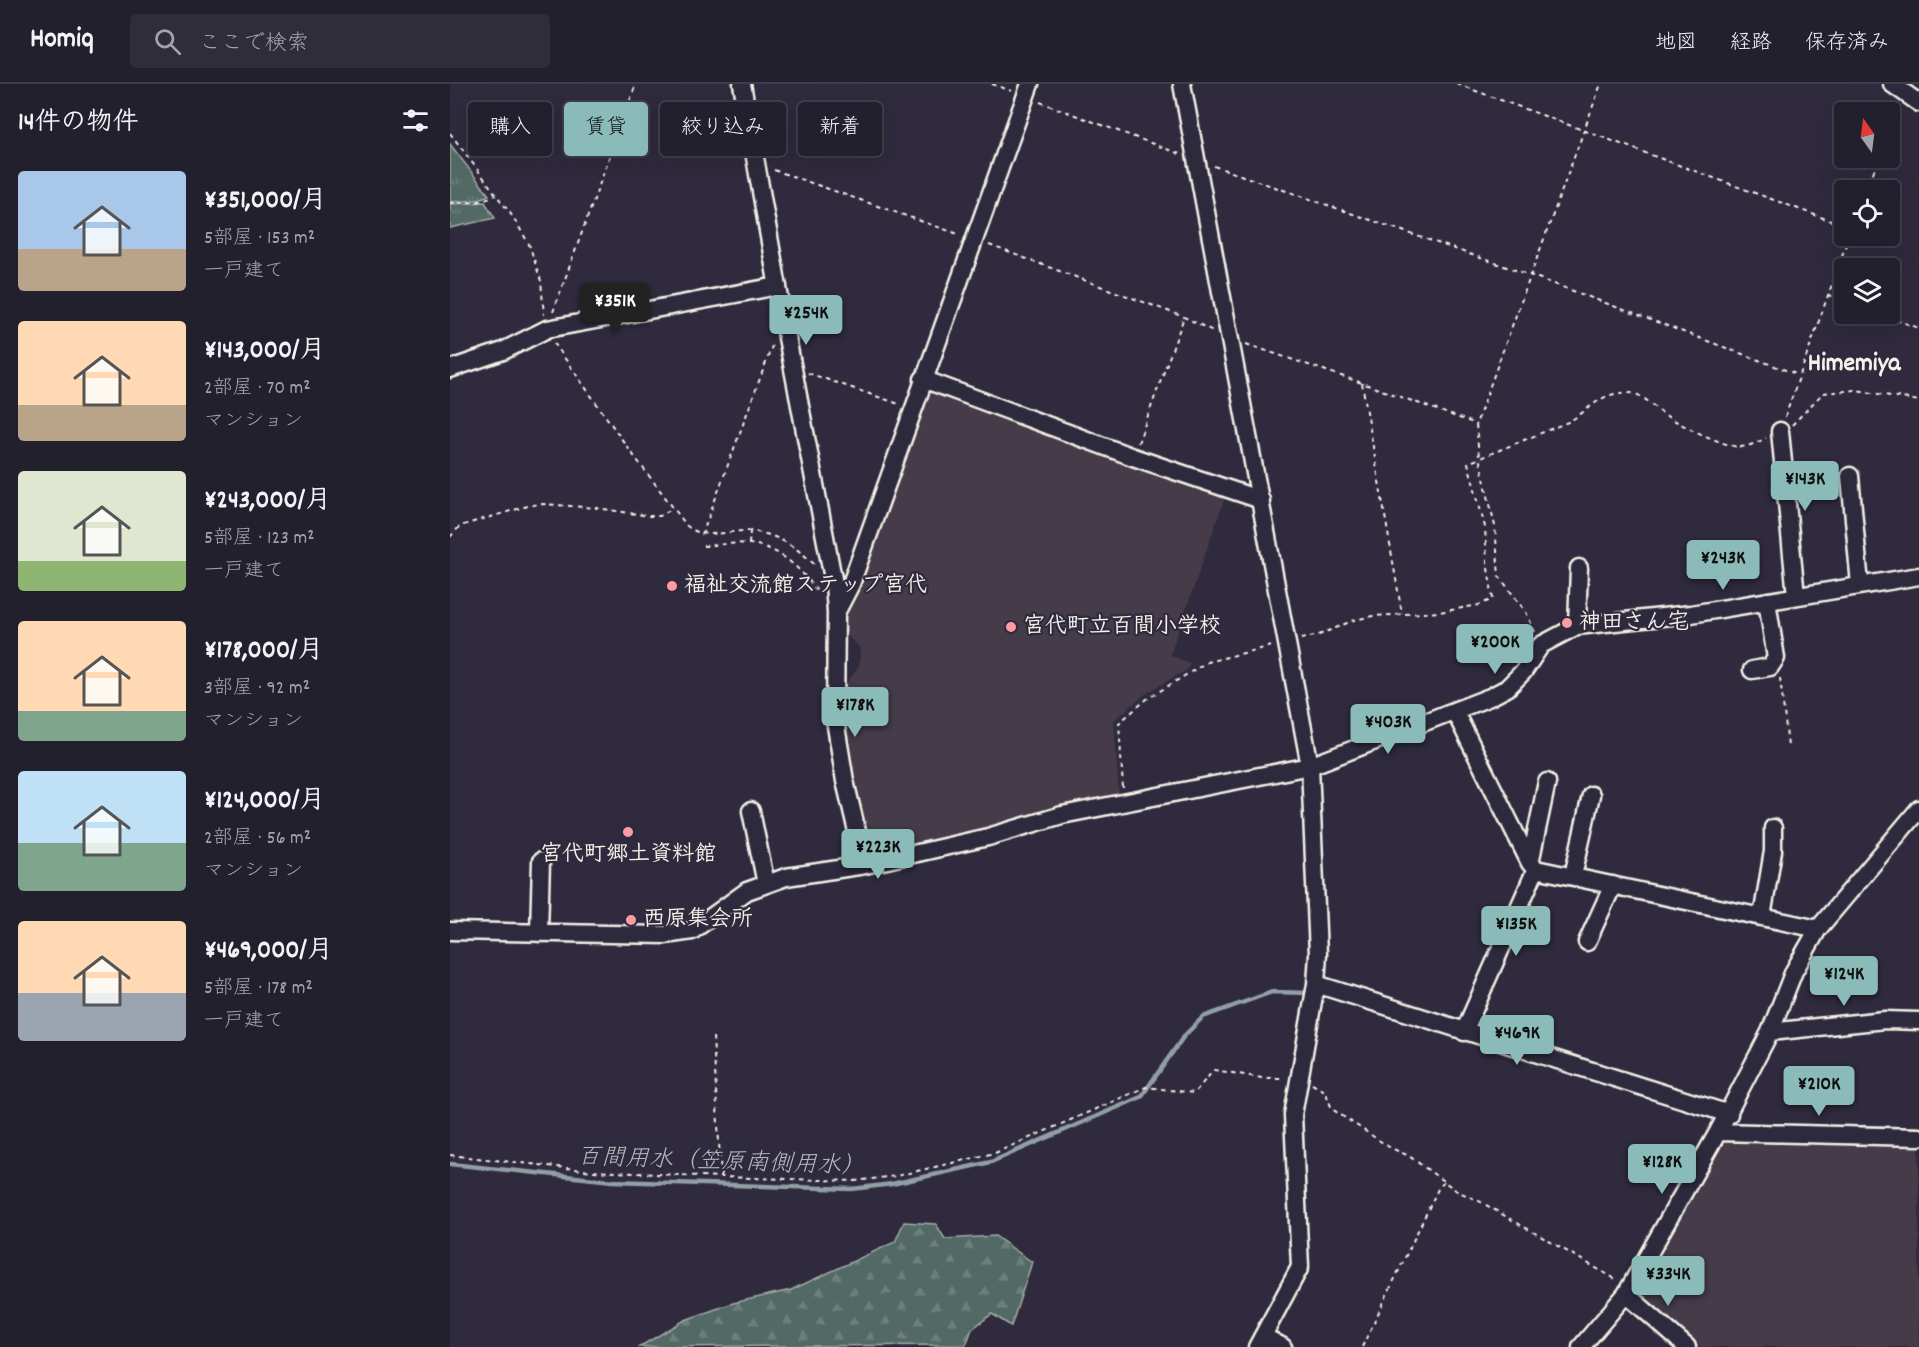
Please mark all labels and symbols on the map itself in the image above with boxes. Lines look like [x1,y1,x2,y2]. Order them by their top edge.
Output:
north arrow [1834,102,1900,168]
pin: ¥351K [573,283,657,334]
pin: ¥254K [764,295,848,346]
district label: Himemiya [1808,346,1901,383]
pin: ¥143K [1763,461,1847,512]
pin: ¥243K [1681,540,1765,591]
place label: 福祉交流館ステップ宮代 [684,571,927,602]
marker: 福祉交流館ステップ宮代 [665,579,679,593]
place label: 神田さん宅 [1579,608,1689,639]
place label: 宮代町立百間小学校 [1023,612,1221,643]
marker: 神田さん宅 [1560,616,1574,630]
marker: 宮代町立百間小学校 [1004,620,1018,634]
pin: ¥200K [1453,624,1537,675]
pin: ¥178K [813,687,897,738]
pin: ¥403K [1346,704,1430,755]
marker: 宮代町郷土資料館 [621,825,635,839]
pin: ¥223K [836,829,920,880]
place label: 宮代町郷土資料館 [540,840,716,871]
place label: 西原集会所 [643,905,753,936]
pin: ¥135K [1474,906,1558,957]
marker: 西原集会所 [624,913,638,927]
pin: ¥124K [1802,956,1886,1007]
pin: ¥469K [1475,1015,1559,1066]
pin: ¥210K [1777,1066,1861,1117]
water label: 百間用水（笠原南側用水） [576,1141,866,1185]
pin: ¥128K [1620,1144,1704,1195]
pin: ¥334K [1626,1256,1710,1307]

